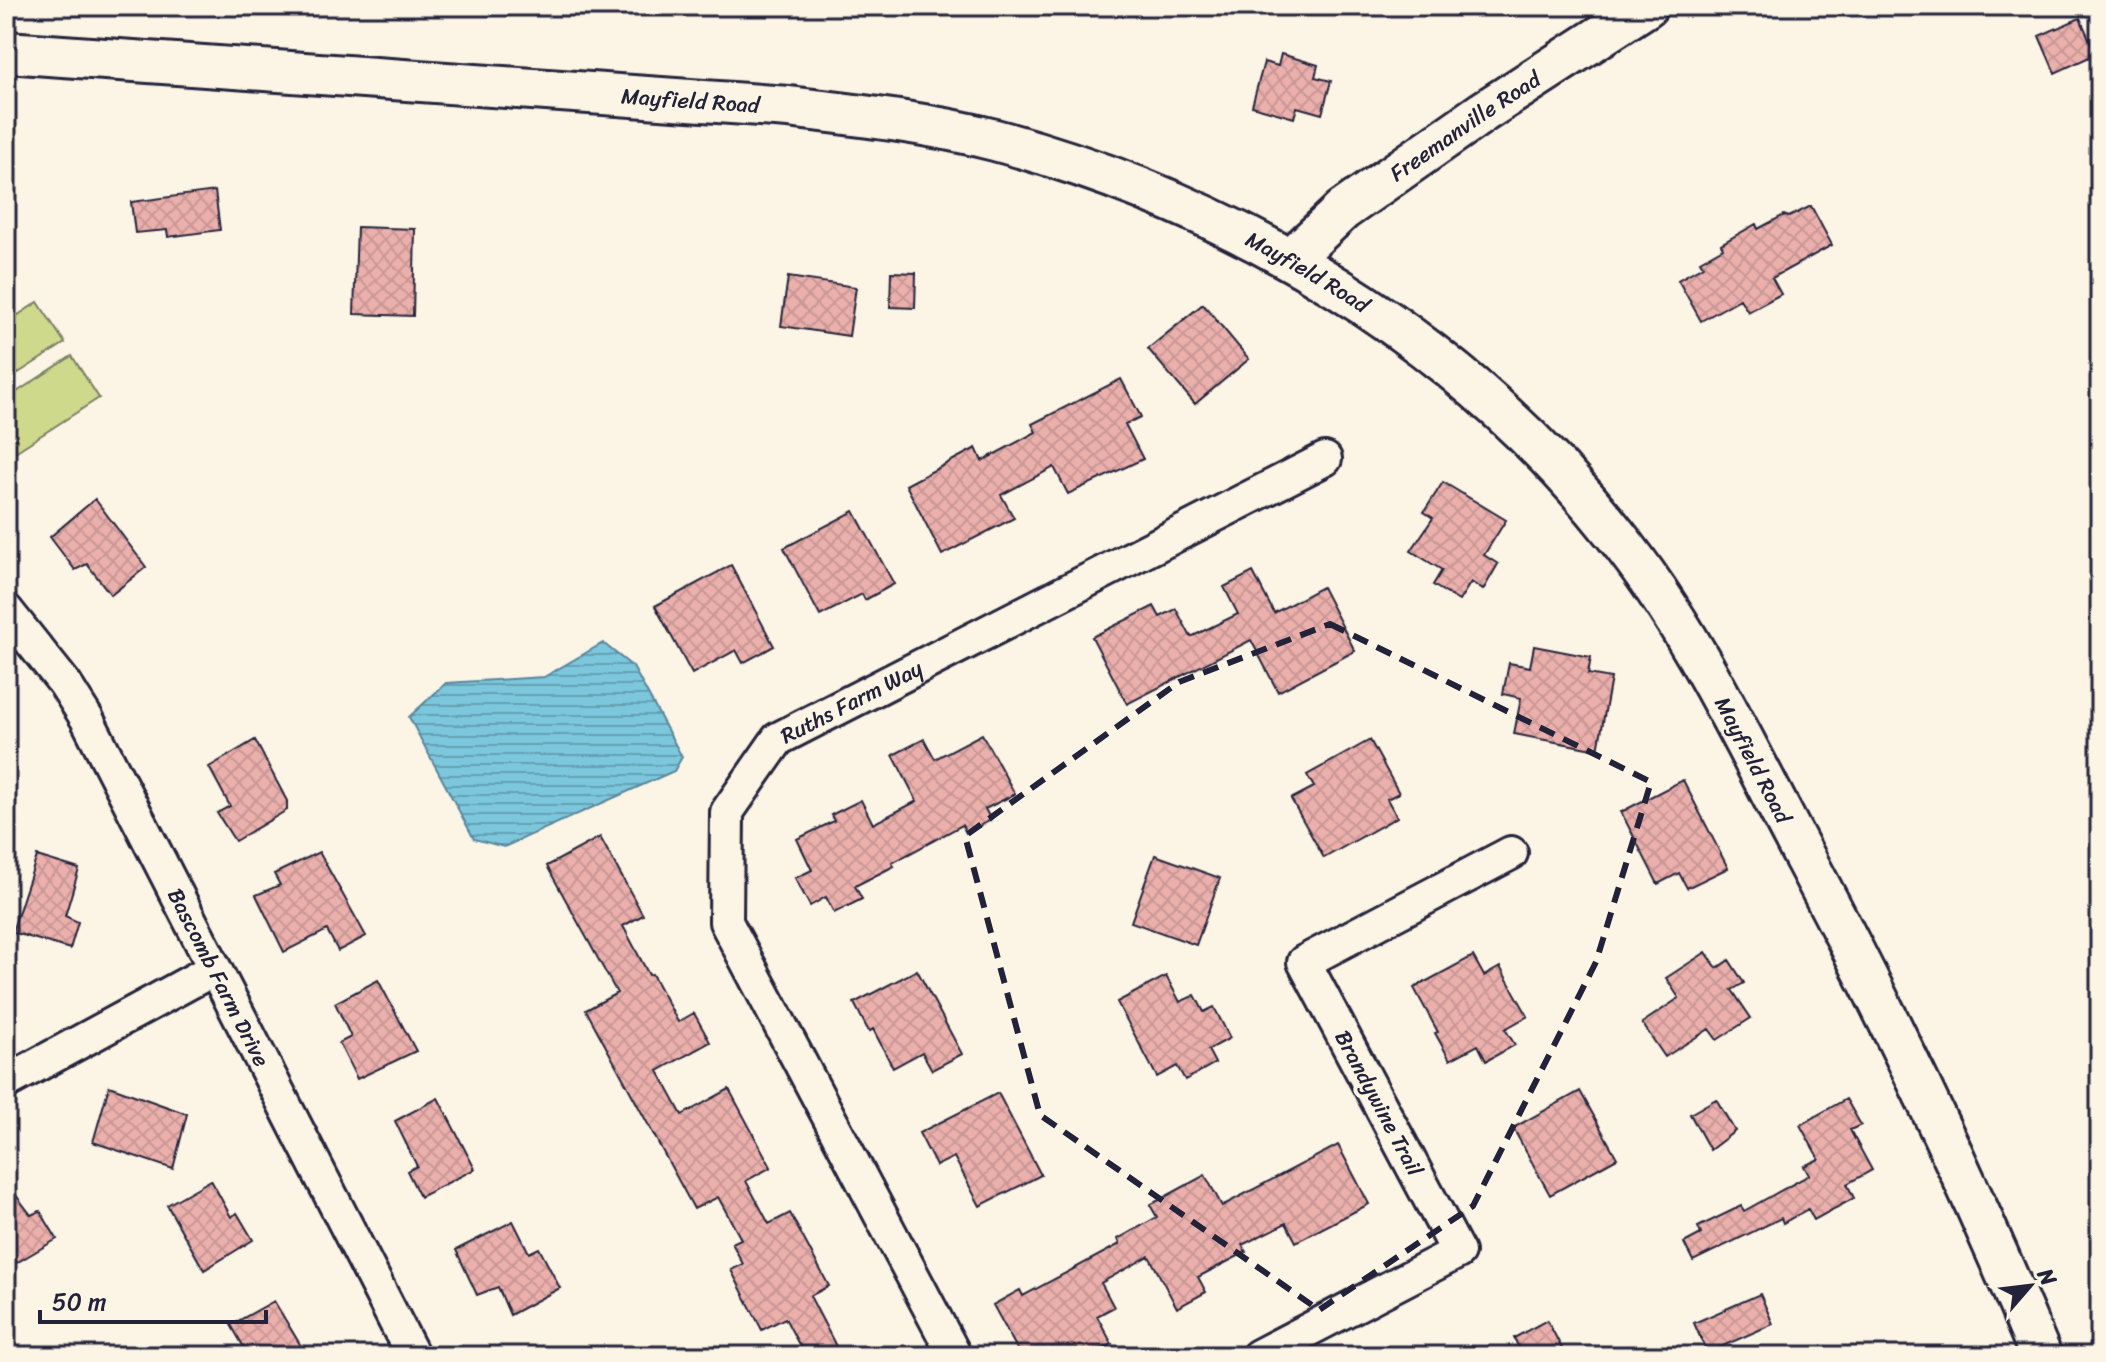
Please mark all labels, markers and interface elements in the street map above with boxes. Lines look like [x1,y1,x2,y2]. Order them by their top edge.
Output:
street label: Freemanville Road [1381,59,1550,192]
street label: Mayfield Road [620,76,762,124]
street label: Mayfield Road [1239,220,1379,324]
street label: Ruths Farm Way [773,648,930,754]
street label: Mayfield Road [1704,689,1803,831]
street label: Bascomb Farm Drive [157,881,281,1074]
street label: Brandywine Trail [1324,1023,1434,1184]
north arrow [1990,1246,2070,1326]
text: N [2026,1260,2068,1293]
scale bar [40,1274,266,1324]
text: 50 m [52,1281,107,1323]

